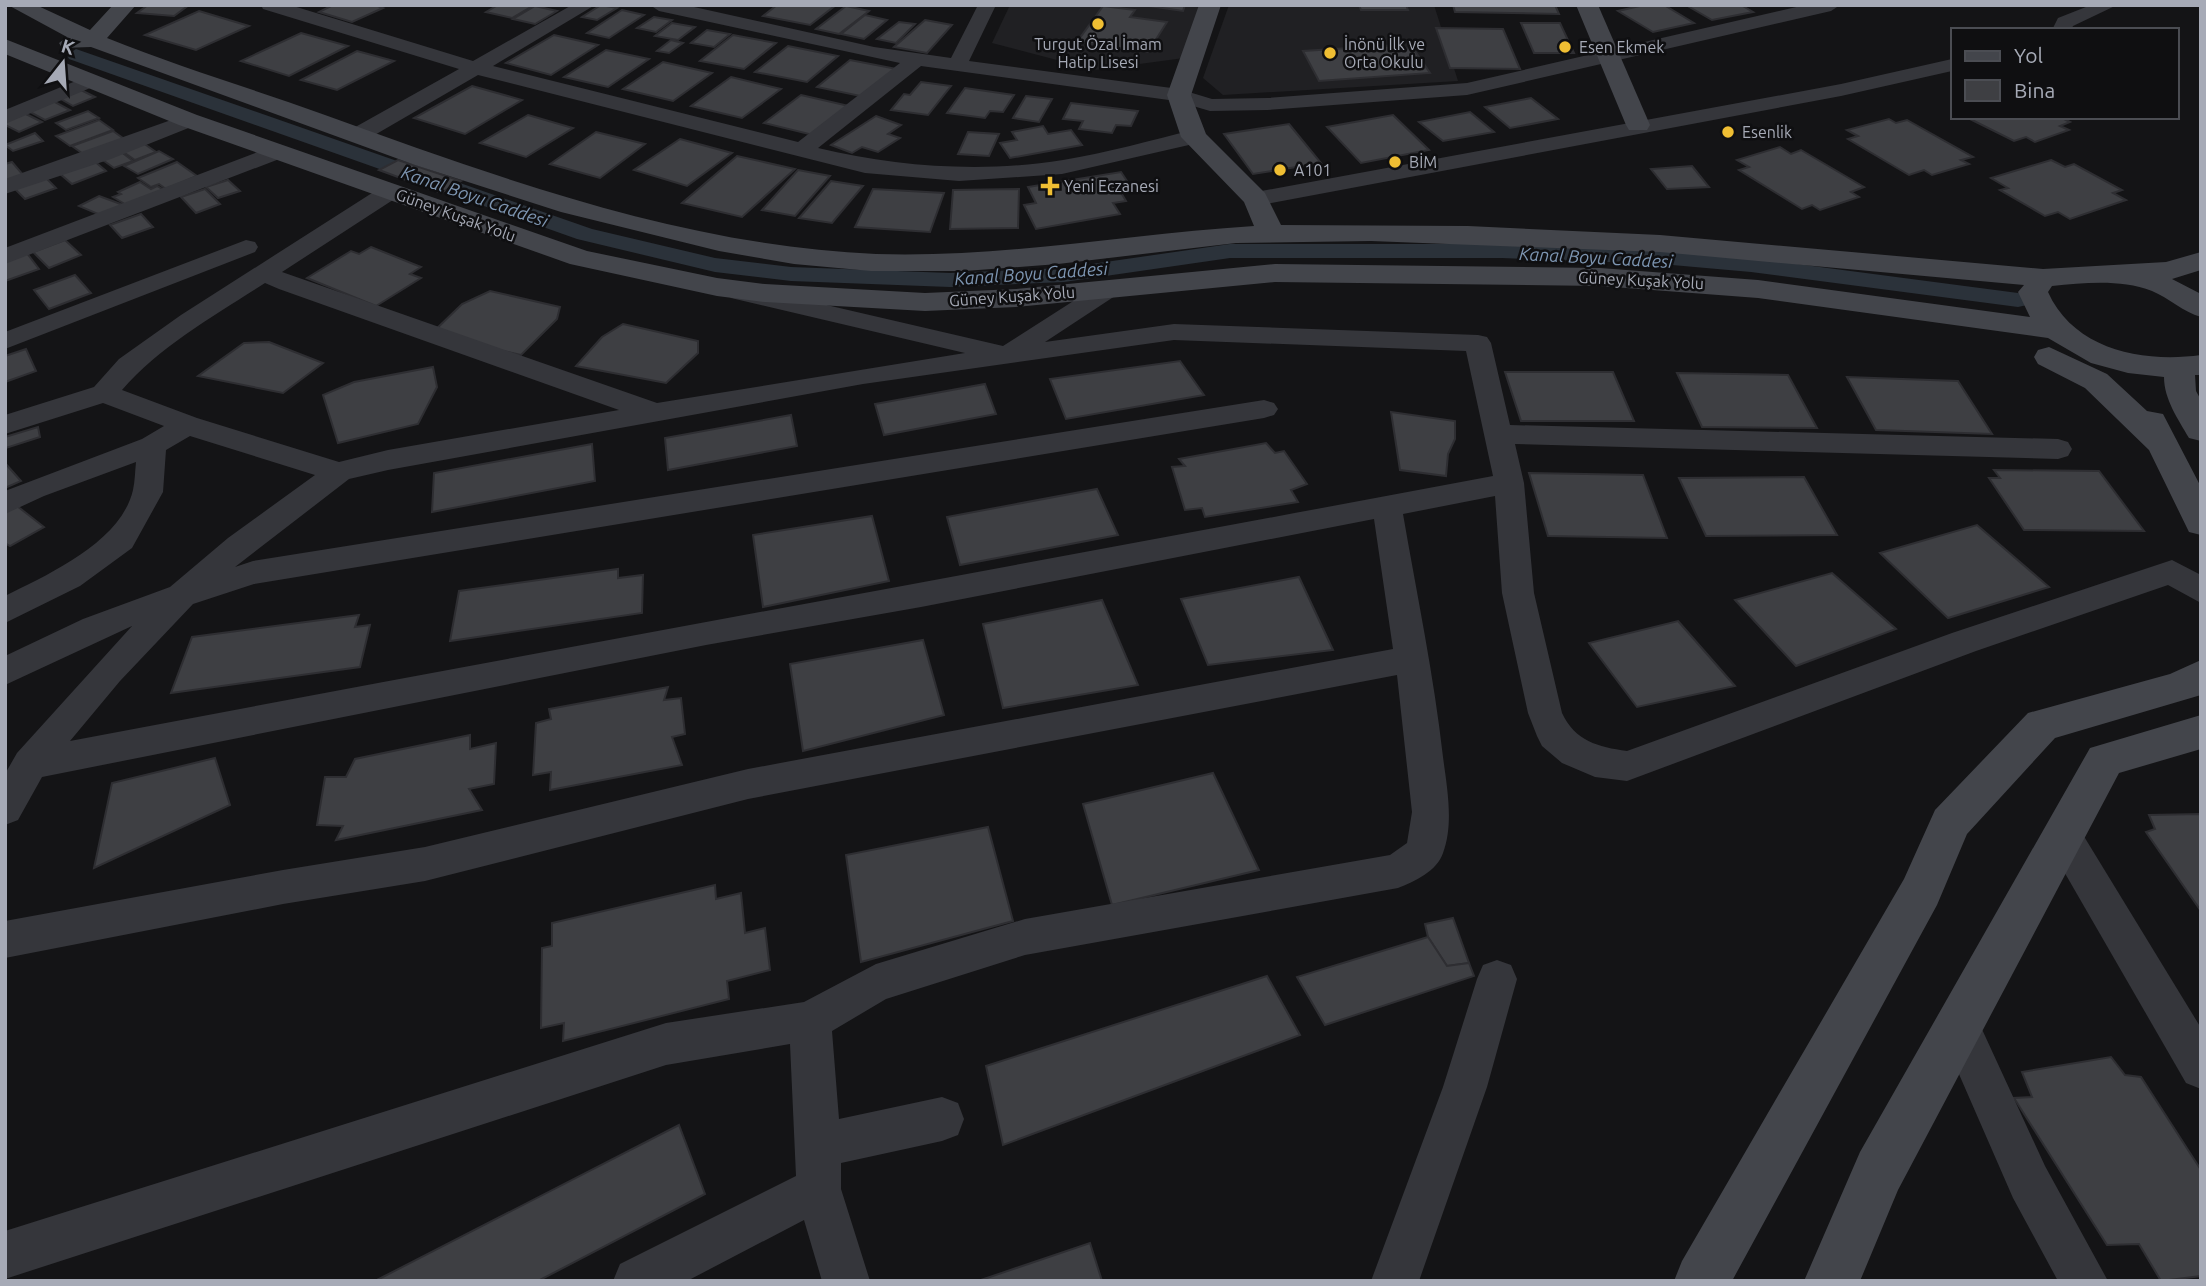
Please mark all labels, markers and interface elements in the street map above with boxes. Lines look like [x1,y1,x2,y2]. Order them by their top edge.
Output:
marker: Turgut Özal İmam Hatip Lisesi [1090,16,1106,32]
north arrow [28,28,98,98]
legend [1951,28,2178,119]
text: K [59,34,78,59]
place label: Turgut Özal İmam Hatip Lisesi [1034,35,1162,71]
place label: İnönü İlk ve Orta Okulu [1344,35,1425,71]
place label: Esen Ekmek [1579,38,1664,56]
marker: Esen Ekmek [1557,39,1573,55]
text: Yol [2014,43,2043,67]
marker: İnönü İlk ve Orta Okulu [1322,45,1338,61]
text: Bina [2014,78,2055,102]
place label: Esenlik [1742,123,1792,141]
marker: Esenlik [1720,124,1736,140]
place label: BİM [1409,153,1437,171]
marker: BİM [1387,154,1403,170]
water label: Kanal Boyu Caddesi [399,161,551,231]
place label: A101 [1294,161,1331,179]
marker: A101 [1272,162,1288,178]
place label: Yeni Eczanesi [1064,177,1159,195]
marker: Yeni Eczanesi [1042,178,1058,194]
street label: Güney Kuşak Yolu [394,185,518,245]
water label: Kanal Boyu Caddesi [1519,243,1674,271]
water label: Kanal Boyu Caddesi [954,258,1109,288]
street label: Güney Kuşak Yolu [1578,268,1704,292]
street label: Güney Kuşak Yolu [948,283,1076,309]

